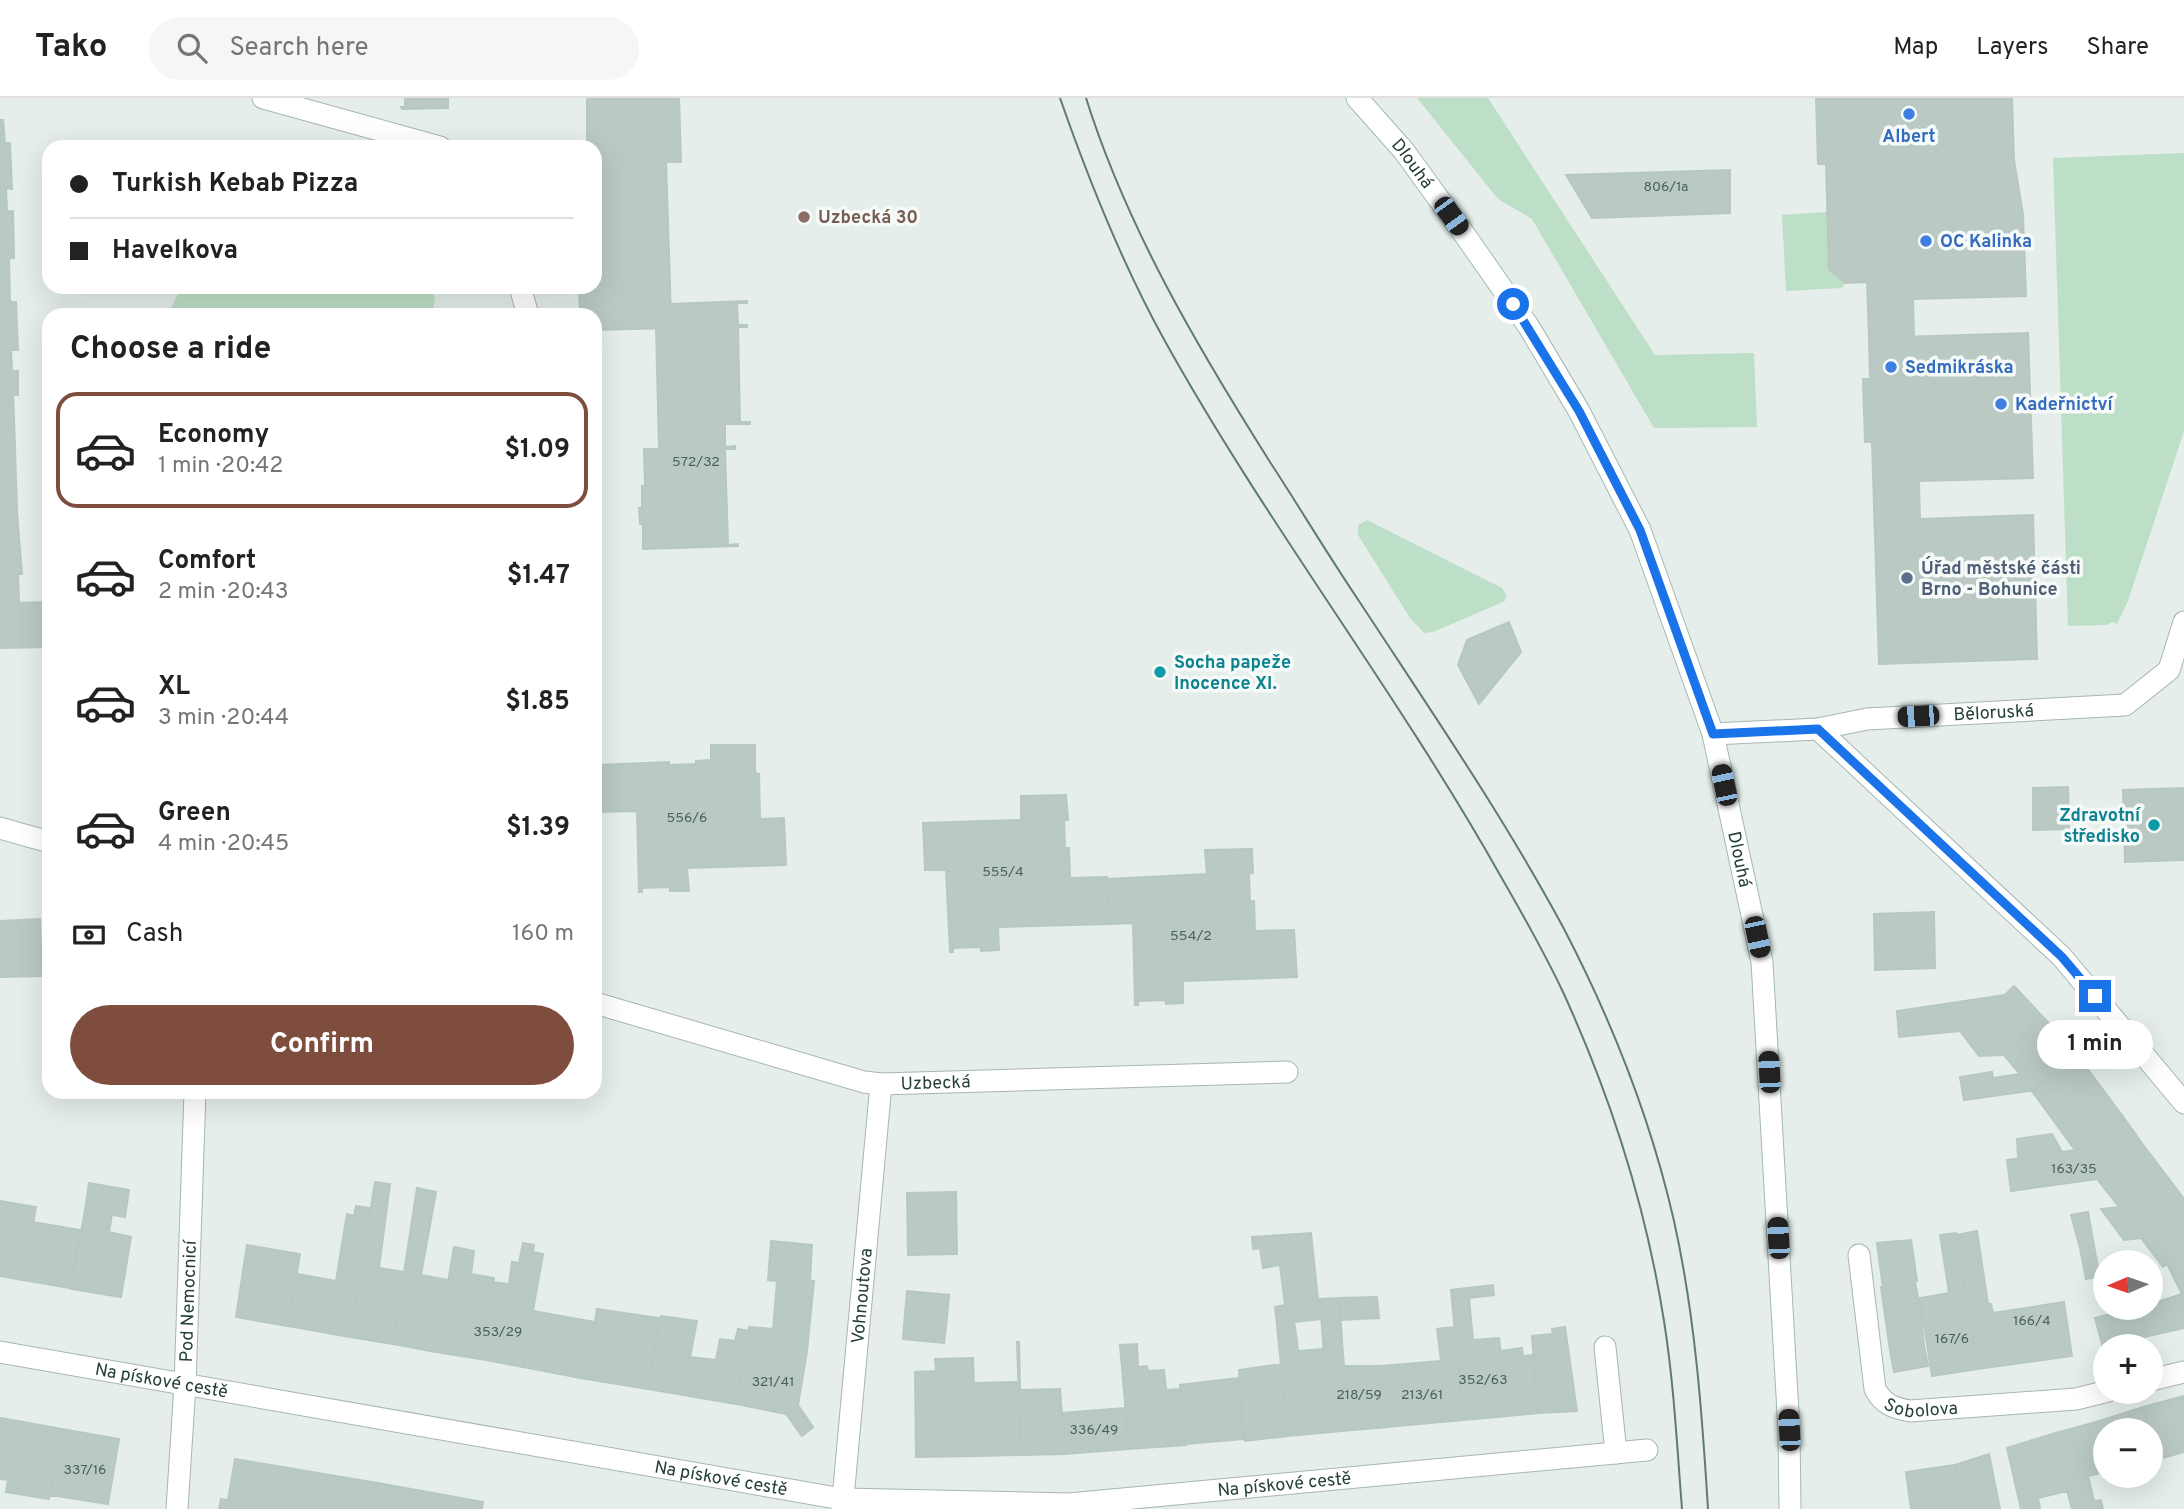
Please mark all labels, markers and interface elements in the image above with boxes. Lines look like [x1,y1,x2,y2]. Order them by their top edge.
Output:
search box [149,17,639,80]
text: Tako [35,27,107,69]
icon: search [173,29,211,67]
text: Search here [229,32,368,65]
text: Map [1893,33,1938,63]
text: Layers [1976,33,2048,63]
text: Share [2086,33,2149,63]
marker: Albert [1901,106,1917,122]
place label: Albert [1882,126,1936,149]
street label: Dlouhá [1385,134,1438,194]
text: Turkish Kebab Pizza [112,168,358,201]
house number: 806/1a [1644,179,1688,196]
car [1431,193,1472,239]
place label: Uzbecká 30 [818,207,918,230]
marker: Uzbecká 30 [796,209,812,225]
place label: OC Kalinka [1940,231,2032,254]
marker: OC Kalinka [1918,233,1934,249]
text: Havelkova [112,235,238,268]
route start [1497,288,1529,320]
text: Choose a ride [70,330,271,370]
place label: Sedmikráska [1905,357,2014,380]
marker: Sedmikráska [1883,359,1899,375]
place label: Kadeřnictví [2015,394,2115,417]
marker: Kadeřnictví [1993,396,2009,412]
icon: car [74,419,137,482]
text: Economy [158,419,269,452]
text: $1.09 [504,434,570,467]
text: 1 min · 20:42 [158,452,283,481]
house number: 572/32 [672,454,720,471]
icon: car [74,545,137,608]
text: Comfort [158,545,256,578]
place label: Úřad městské části Brno - Bohunice [1921,556,2081,602]
text: $1.47 [507,560,570,593]
marker: Úřad městské části Brno - Bohunice [1899,570,1915,586]
text: 2 min · 20:43 [158,578,289,607]
place label: Socha papeže Inocence XI. [1174,652,1291,696]
marker: Socha papeže Inocence XI. [1152,664,1168,680]
icon: car [74,671,137,734]
text: XL [158,671,190,704]
text: $1.85 [505,686,570,719]
street label: Běloruská [1953,700,2035,727]
text: 3 min · 20:44 [158,704,289,733]
car [1897,704,1940,728]
car [1710,762,1739,808]
icon: car [74,797,137,860]
text: Green [158,797,231,830]
place label: Zdravotní středisko [2059,805,2142,849]
house number: 556/6 [667,810,707,827]
text: $1.39 [506,812,570,845]
marker: Zdravotní středisko [2146,817,2162,833]
street label: Dlouhá [1721,829,1756,890]
text: 4 min · 20:45 [158,830,289,859]
house number: 555/4 [982,864,1024,881]
car [1743,914,1772,960]
icon: cash [70,916,108,954]
text: Cash [126,918,183,951]
text: 160 m [512,920,574,949]
house number: 554/2 [1170,928,1212,945]
route end [2079,980,2111,1012]
button: Confirm [70,1005,574,1085]
callout: 1 min [2037,1020,2153,1070]
text: 1 min [2067,1030,2123,1059]
car [1758,1050,1781,1094]
street label: Uzbecká [900,1071,971,1096]
house number: 163/35 [2051,1161,2097,1178]
car [1767,1216,1790,1260]
street label: Pod Nemocnicí [176,1239,203,1363]
street label: Vohnoutova [847,1247,879,1345]
north arrow [2093,1250,2163,1320]
map controls [2093,1250,2163,1488]
house number: 166/4 [2013,1313,2051,1330]
house number: 353/29 [474,1324,522,1341]
house number: 167/6 [1935,1331,1969,1348]
button: + [2093,1334,2163,1404]
street label: Na pískové cestě [93,1359,229,1405]
house number: 352/63 [1458,1372,1508,1389]
house number: 321/41 [752,1374,794,1391]
house number: 218/59 [1336,1387,1382,1404]
house number: 213/61 [1401,1387,1443,1404]
street label: Sobolova [1879,1394,1959,1425]
car [1778,1408,1801,1452]
button: − [2093,1418,2163,1488]
house number: 336/49 [1070,1422,1118,1439]
street label: Na pískové cestě [653,1456,789,1502]
house number: 337/16 [64,1462,106,1479]
street label: Na pískové cestě [1216,1468,1352,1503]

